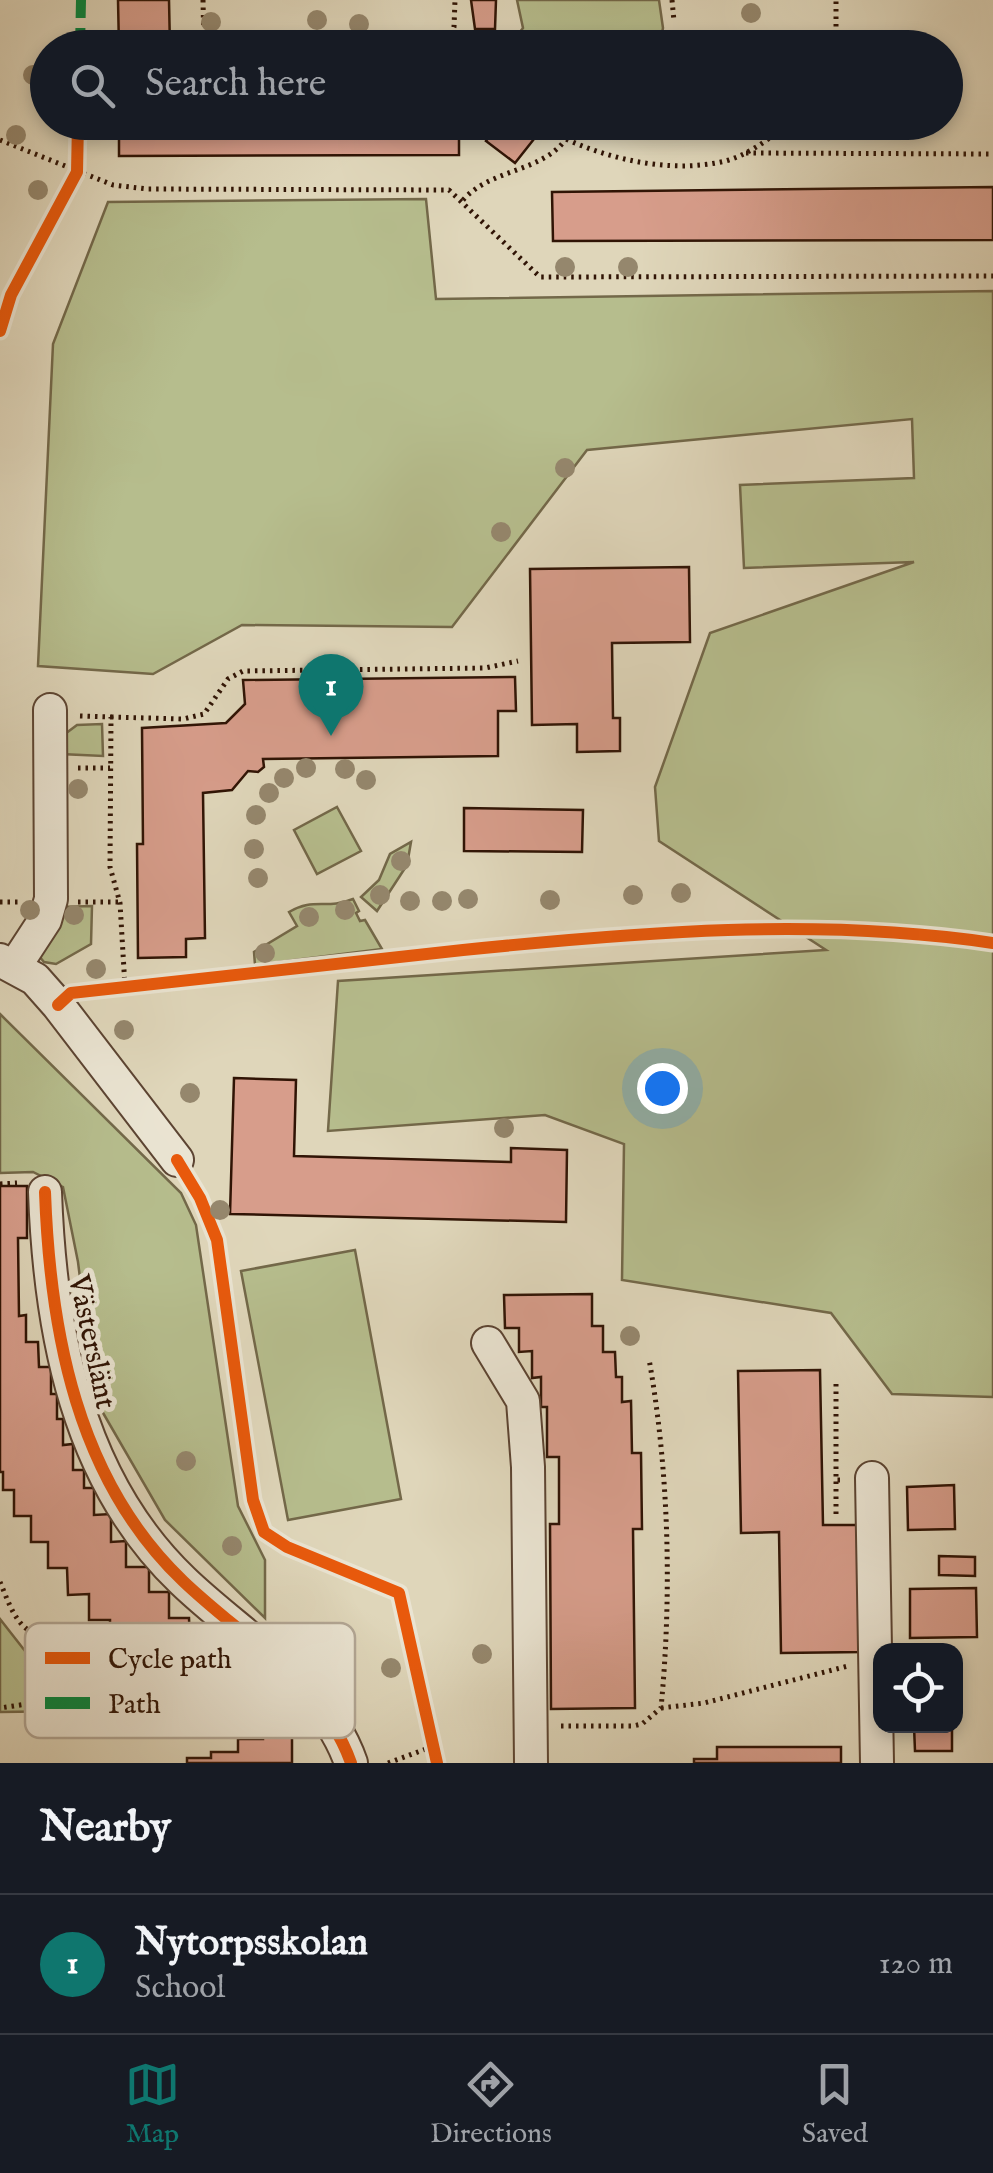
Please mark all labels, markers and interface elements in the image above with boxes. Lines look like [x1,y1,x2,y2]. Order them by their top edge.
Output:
search box [30,30,963,140]
icon: search [65,58,120,113]
text: Search here [145,61,326,109]
pin: 1 [298,654,364,736]
your location [637,1063,688,1114]
street label: Västerslänt [58,1270,124,1413]
legend [25,1623,355,1738]
text: Cycle path [108,1643,232,1678]
map controls [873,1643,963,1733]
button: locate [873,1643,963,1733]
text: Path [108,1688,161,1723]
text: Nearby [40,1802,171,1855]
text: Nytorpsskolan [135,1920,368,1968]
text: 1 [67,1944,78,1985]
text: 120 m [879,1944,953,1985]
text: School [135,1968,225,2009]
tab: Map [125,2057,180,2152]
tab: Directions [430,2057,552,2152]
tab: Saved [802,2057,868,2152]

